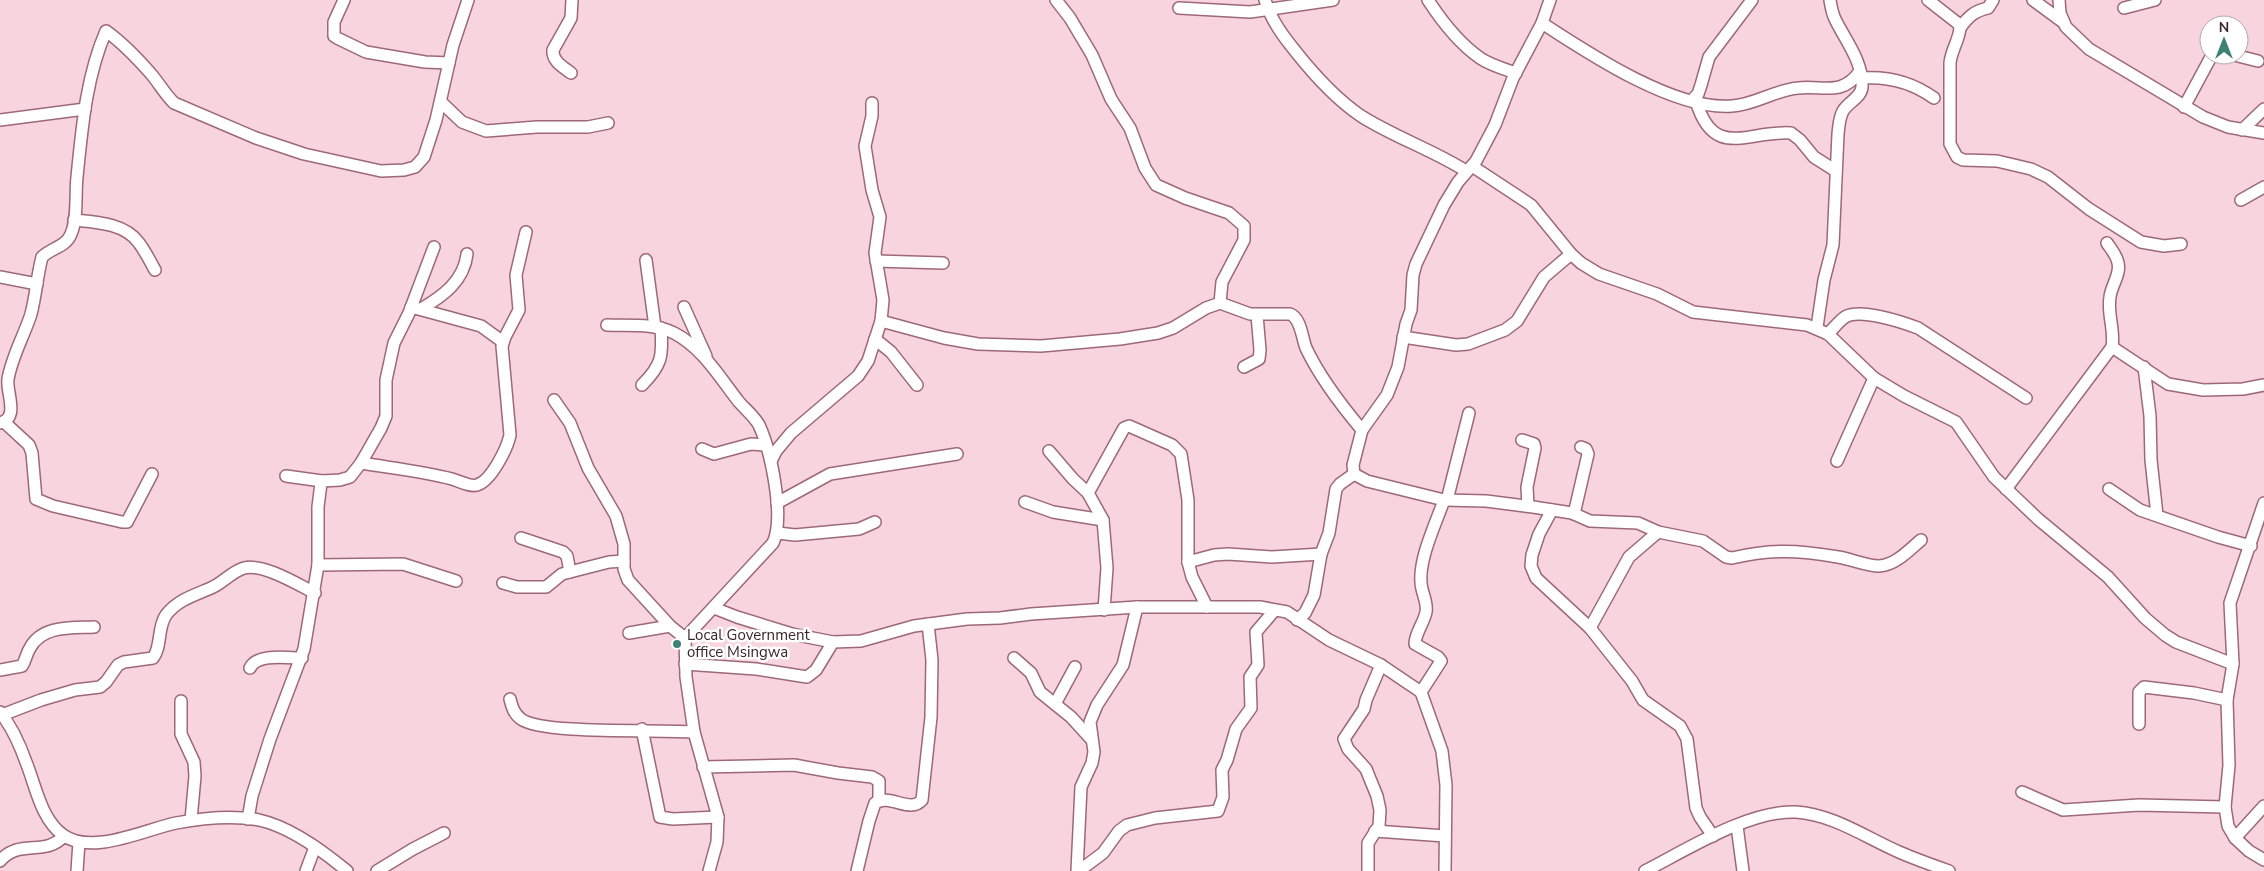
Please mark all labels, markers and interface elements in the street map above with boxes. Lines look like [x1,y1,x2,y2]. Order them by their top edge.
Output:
north arrow [2199,15,2249,65]
text: N [2219,18,2229,37]
place label: Local Government office Msingwa [687,625,810,662]
marker: Local Government office Msingwa [671,638,683,650]

